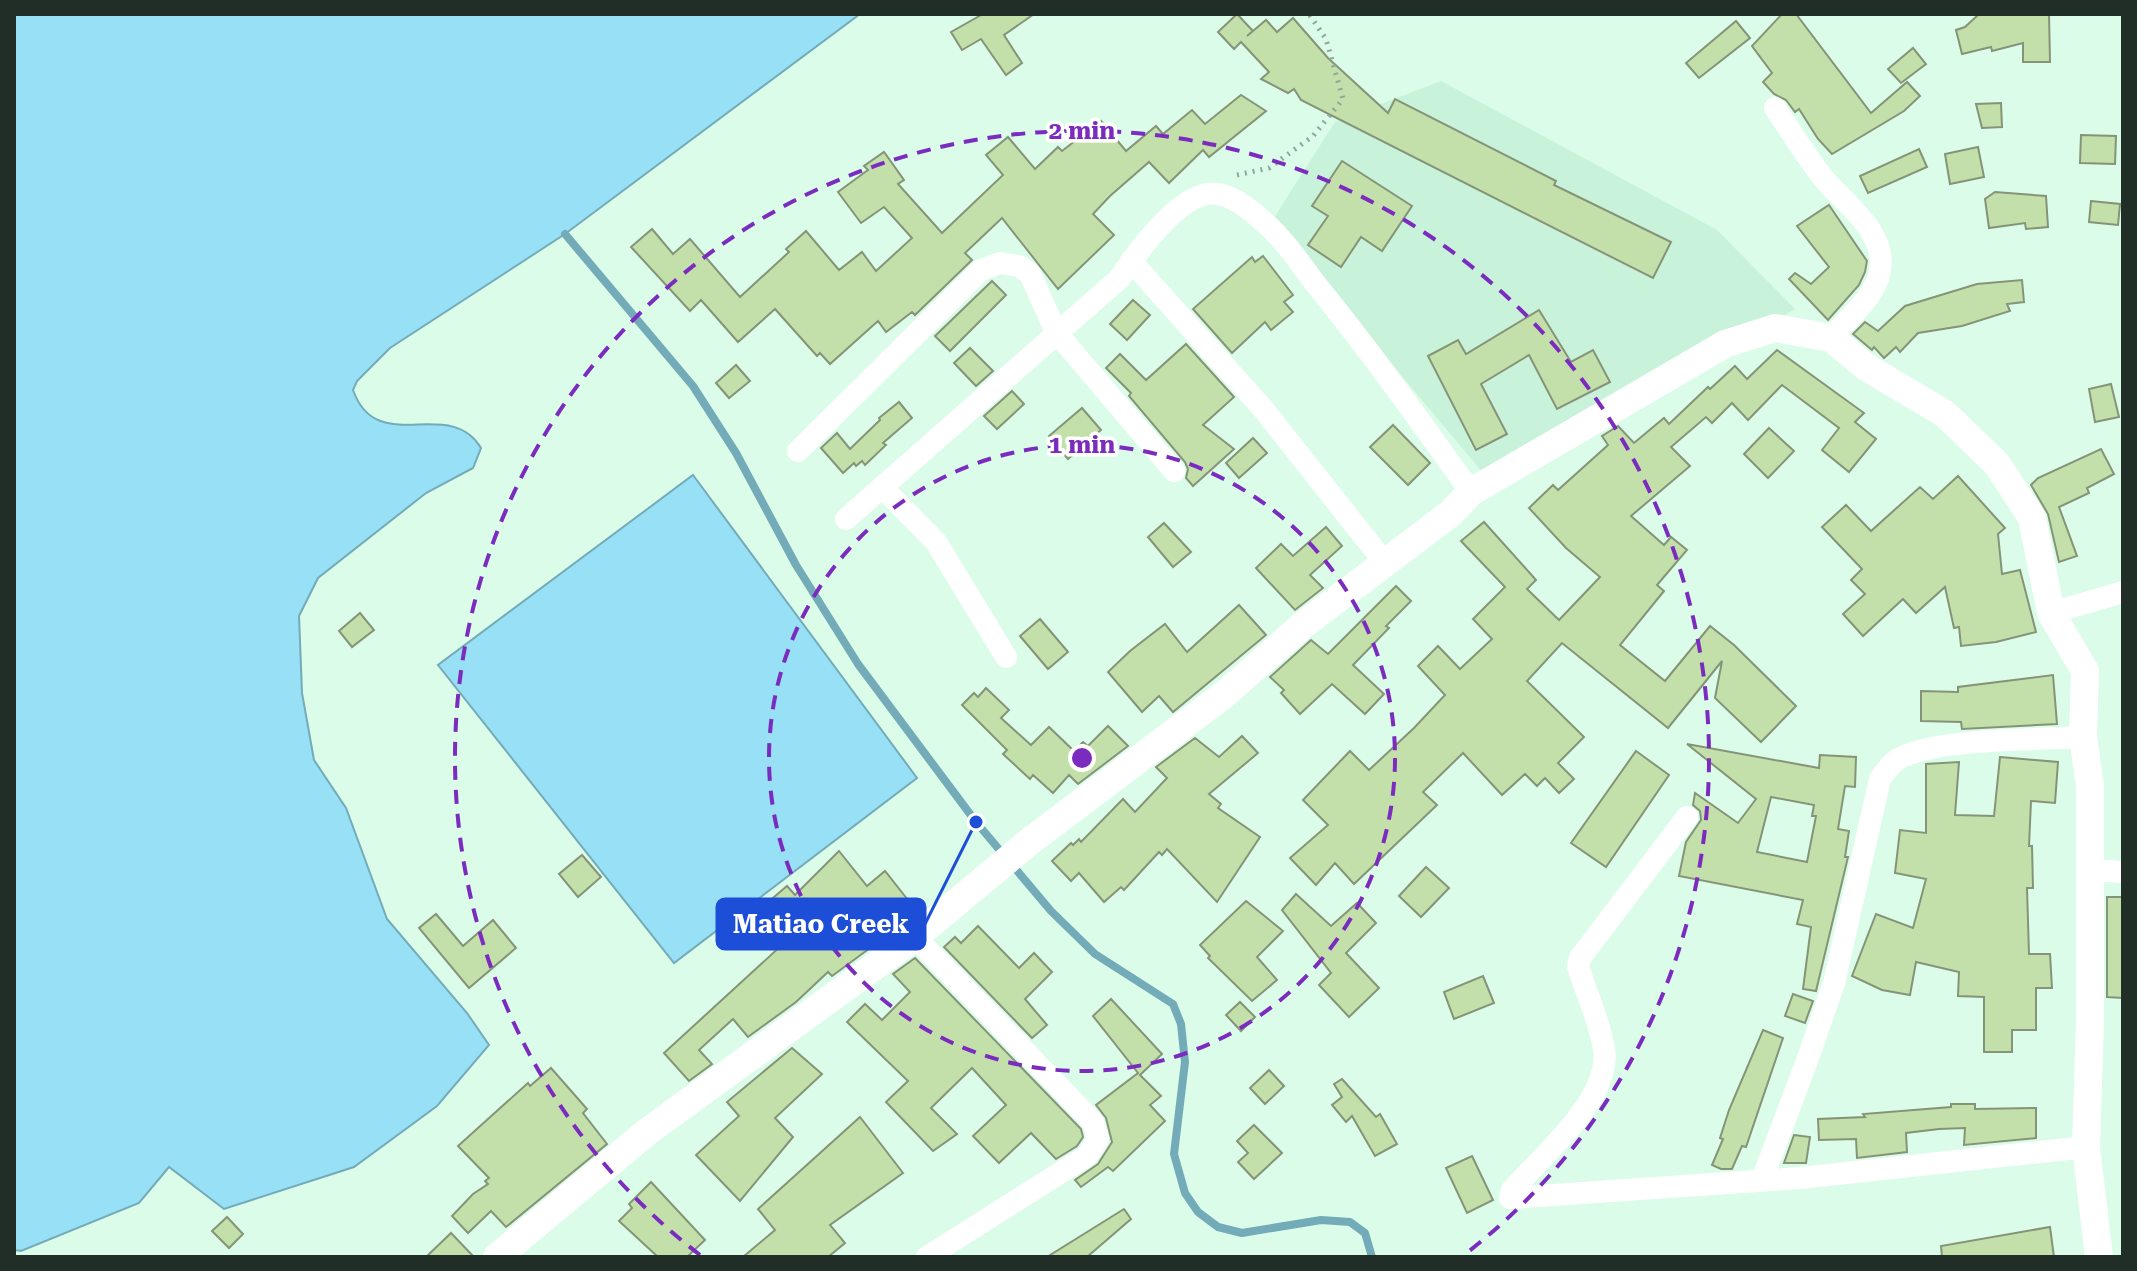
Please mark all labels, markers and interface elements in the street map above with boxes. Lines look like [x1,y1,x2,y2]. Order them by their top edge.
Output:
text: 2 min [1049,117,1115,145]
text: 1 min [1049,431,1115,459]
centre of rings [1068,744,1096,772]
callout: Matiao Creek [717,899,925,949]
text: Matiao Creek [733,909,909,939]

